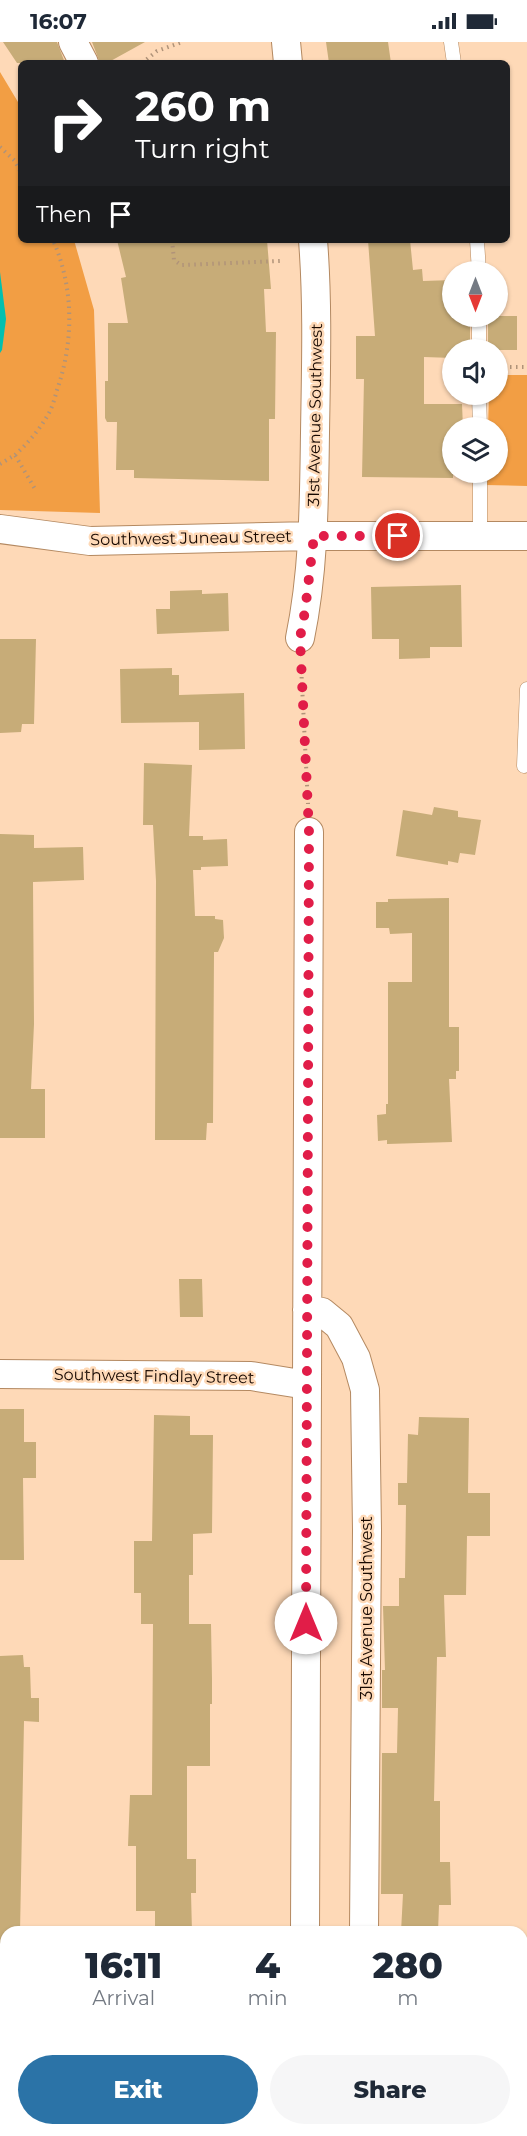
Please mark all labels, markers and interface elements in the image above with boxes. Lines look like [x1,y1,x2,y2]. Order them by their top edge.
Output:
text: 16:07 [30,8,87,35]
text: 260 m [135,80,271,132]
icon: right [36,84,114,162]
text: Turn right [135,132,270,165]
icon: arrive [104,198,137,231]
text: Then [36,201,92,228]
north arrow [442,261,508,327]
map controls [442,261,508,483]
street label: 31st Avenue Southwest [304,323,326,507]
button: sound [442,339,508,405]
button: layers [442,417,508,483]
pin [372,510,423,561]
icon: arrive [381,519,414,552]
street label: Southwest Juneau Street [90,527,292,549]
street label: Southwest Findlay Street [54,1365,255,1387]
street label: 31st Avenue Southwest [357,1516,376,1700]
position arrow [274,1591,338,1655]
text: 16:11 [85,1943,162,1987]
text: 4 [255,1943,280,1987]
text: 280 [373,1943,443,1987]
text: Arrival [92,1986,155,2010]
text: min [247,1986,288,2010]
text: m [397,1986,418,2010]
button: Exit [18,2055,258,2124]
button: Share [270,2055,510,2124]

